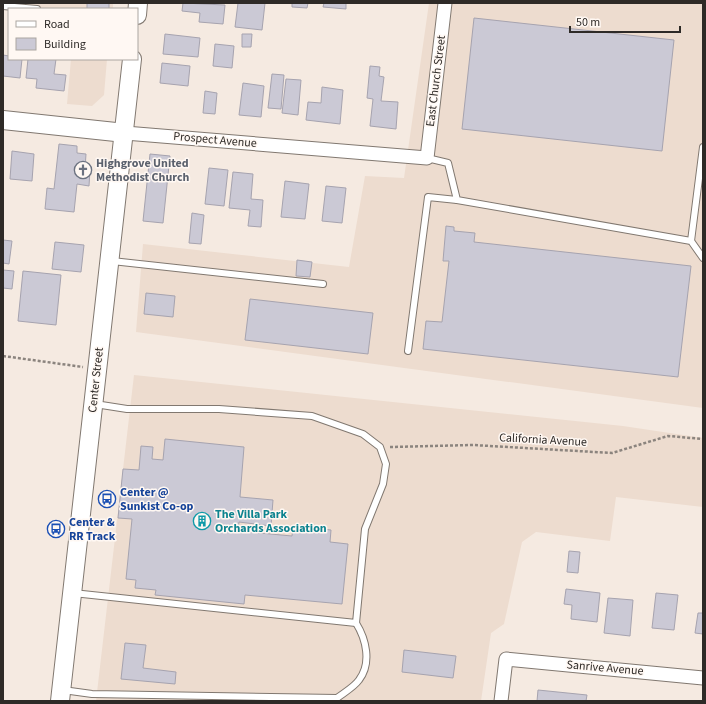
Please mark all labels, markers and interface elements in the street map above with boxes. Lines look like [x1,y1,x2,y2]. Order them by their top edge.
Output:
legend [8,8,138,60]
scale bar [570,8,680,34]
text: 50 m [576,14,600,31]
text: Road [44,16,70,33]
street label: East Church Street [422,34,450,128]
text: Building [44,36,86,53]
street label: Prospect Avenue [173,128,257,152]
place label: Highgrove United Methodist Church [96,155,190,186]
church icon: Highgrove United Methodist Church [73,160,93,180]
street label: Center Street [84,346,108,414]
street label: California Avenue [499,429,587,451]
place label: Center @ Sunkist Co-op [120,484,194,515]
bus stop icon: Center @ Sunkist Co-op [97,489,117,509]
place label: The Villa Park Orchards Association [215,506,327,537]
building icon: The Villa Park Orchards Association [192,511,212,531]
place label: Center & RR Track [69,514,116,545]
bus stop icon: Center & RR Track [46,519,66,539]
street label: Sanrive Avenue [566,656,644,680]

